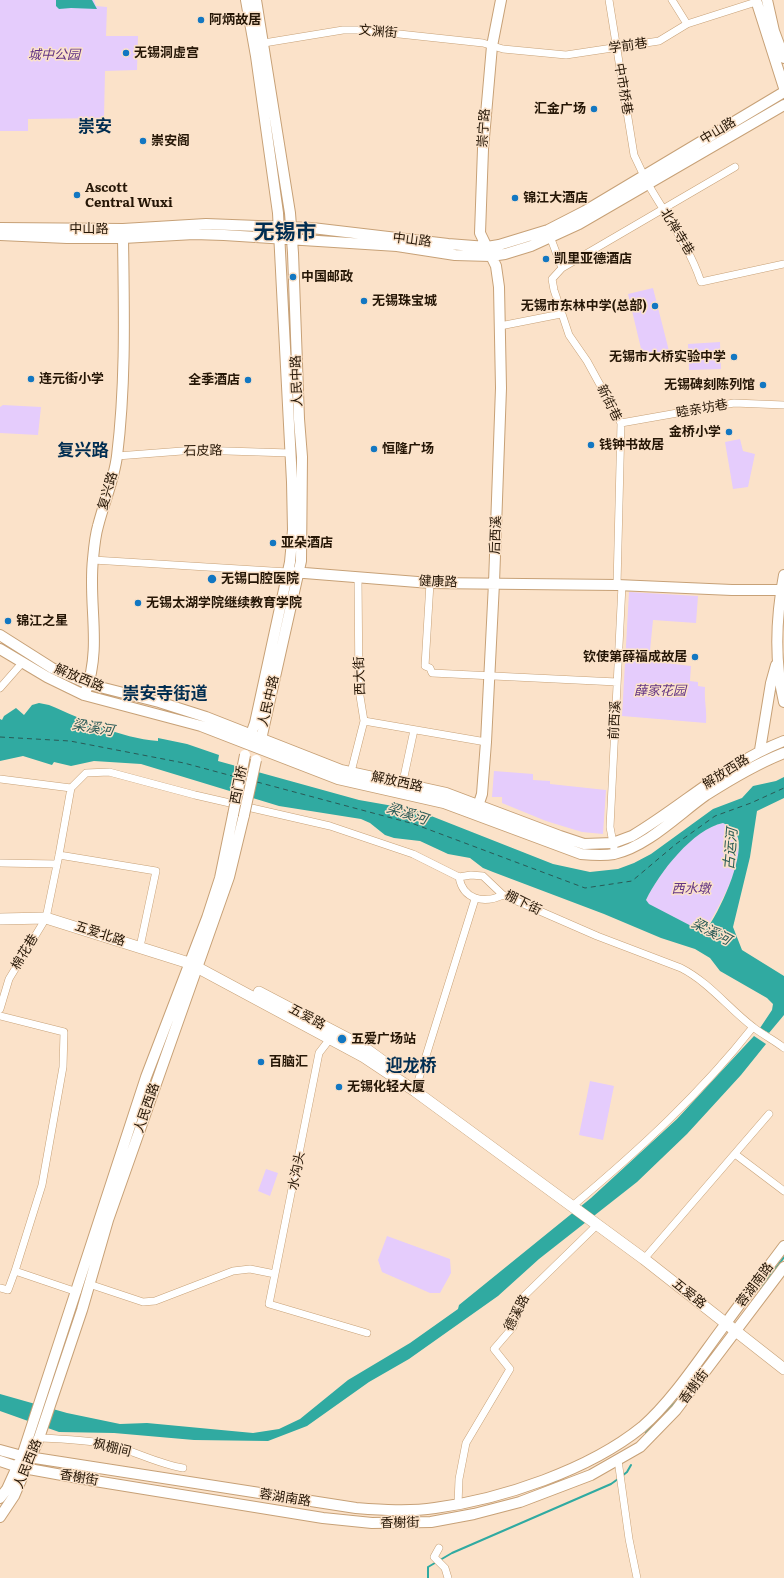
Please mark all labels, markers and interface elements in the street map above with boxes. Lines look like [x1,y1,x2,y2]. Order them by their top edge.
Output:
place label: 阿炳故居 [209,12,261,28]
marker: 阿炳故居 [196,15,206,25]
street label: 文渊街 [358,23,398,41]
street label: 学前巷 [608,36,648,56]
place label: 无锡洞虚宫 [134,45,199,61]
park label: 城中公园 [28,47,80,63]
marker: 无锡洞虚宫 [121,48,131,58]
street label: 中市桥巷 [611,62,635,116]
place label: 汇金广场 [534,101,586,117]
marker: 汇金广场 [589,104,599,114]
street label: 崇宁路 [475,108,493,148]
street label: 中山路 [697,114,739,148]
district label: 崇安 [78,117,112,137]
place label: 崇安阁 [151,133,190,149]
marker: 崇安阁 [138,136,148,146]
place label: Ascott Central Wuxi [85,180,173,211]
marker: Ascott Central Wuxi [72,190,82,200]
place label: 锦江大酒店 [523,190,588,206]
marker: 锦江大酒店 [510,193,520,203]
street label: 北禅寺巷 [657,206,697,258]
district label: 无锡市 [254,220,316,246]
street label: 中山路 [70,221,108,237]
street label: 中山路 [392,230,432,250]
place label: 凯里亚德酒店 [554,251,632,267]
marker: 凯里亚德酒店 [541,254,551,264]
place label: 中国邮政 [301,269,353,285]
marker: 中国邮政 [288,272,298,282]
place label: 无锡珠宝城 [372,293,437,309]
marker: 无锡珠宝城 [359,296,369,306]
place label: 无锡市东林中学(总部) [521,298,647,314]
marker: 无锡市东林中学(总部) [650,301,660,311]
place label: 无锡市大桥实验中学 [609,349,726,365]
marker: 无锡市大桥实验中学 [729,352,739,362]
street label: 人民中路 [288,355,306,407]
place label: 连元街小学 [39,371,104,387]
place label: 全季酒店 [188,372,240,388]
marker: 连元街小学 [26,374,36,384]
marker: 全季酒店 [243,375,253,385]
place label: 无锡碑刻陈列馆 [664,377,755,393]
marker: 无锡碑刻陈列馆 [758,380,768,390]
street label: 新街巷 [593,382,625,424]
street label: 睦亲坊巷 [675,397,729,421]
place label: 金桥小学 [669,424,721,440]
marker: 金桥小学 [724,427,734,437]
place label: 钱钟书故居 [599,437,664,453]
marker: 钱钟书故居 [586,440,596,450]
district label: 复兴路 [58,441,108,461]
place label: 恒隆广场 [382,441,434,457]
street label: 石皮路 [183,443,223,459]
marker: 恒隆广场 [369,444,379,454]
street label: 复兴路 [95,470,121,512]
street label: 后西溪 [488,515,504,555]
place label: 亚朵酒店 [281,535,333,551]
marker: 亚朵酒店 [268,538,278,548]
place label: 无锡口腔医院 [221,571,299,587]
marker: 无锡口腔医院 [206,573,218,585]
street label: 健康路 [418,574,458,590]
place label: 无锡太湖学院继续教育学院 [146,595,302,611]
marker: 无锡太湖学院继续教育学院 [133,598,143,608]
place label: 锦江之星 [16,613,68,629]
marker: 锦江之星 [3,616,13,626]
place label: 钦使第薛福成故居 [583,649,687,665]
marker: 钦使第薛福成故居 [690,652,700,662]
street label: 西大街 [352,656,368,696]
street label: 解放西路 [52,661,106,695]
street label: 人民中路 [256,674,282,728]
park label: 薛家花园 [634,683,686,699]
district label: 崇安寺街道 [123,684,207,704]
street label: 前西溪 [606,700,624,740]
water label: 梁溪河 [71,716,115,740]
street label: 解放西路 [700,752,752,792]
street label: 西门桥 [228,764,250,806]
street label: 解放西路 [370,769,424,795]
water label: 梁溪河 [384,800,430,828]
water label: 古运河 [721,827,741,871]
park label: 西水墩 [672,881,710,897]
street label: 棚下街 [502,887,544,919]
water label: 梁溪河 [688,915,734,949]
street label: 五爱北路 [73,919,127,949]
street label: 棉花巷 [8,931,42,973]
street label: 五爱路 [286,1001,328,1033]
place label: 五爱广场站 [351,1031,416,1047]
marker: 五爱广场站 [336,1033,348,1045]
place label: 百脑汇 [269,1054,308,1070]
district label: 迎龙桥 [386,1056,436,1076]
marker: 百脑汇 [256,1057,266,1067]
place label: 无锡化轻大厦 [347,1079,425,1095]
street label: 人民西路 [131,1081,163,1135]
marker: 无锡化轻大厦 [334,1082,344,1092]
street label: 水沟头 [286,1150,308,1192]
street label: 蓉湖南路 [733,1260,777,1310]
street label: 五爱路 [669,1276,709,1312]
street label: 德溪路 [501,1292,533,1334]
street label: 香榭街 [676,1367,712,1407]
street label: 枫棚间 [91,1436,133,1460]
street label: 人民西路 [11,1437,45,1491]
street label: 香榭街 [58,1467,100,1489]
street label: 蓉湖南路 [258,1486,312,1510]
street label: 香榭街 [380,1515,420,1531]

